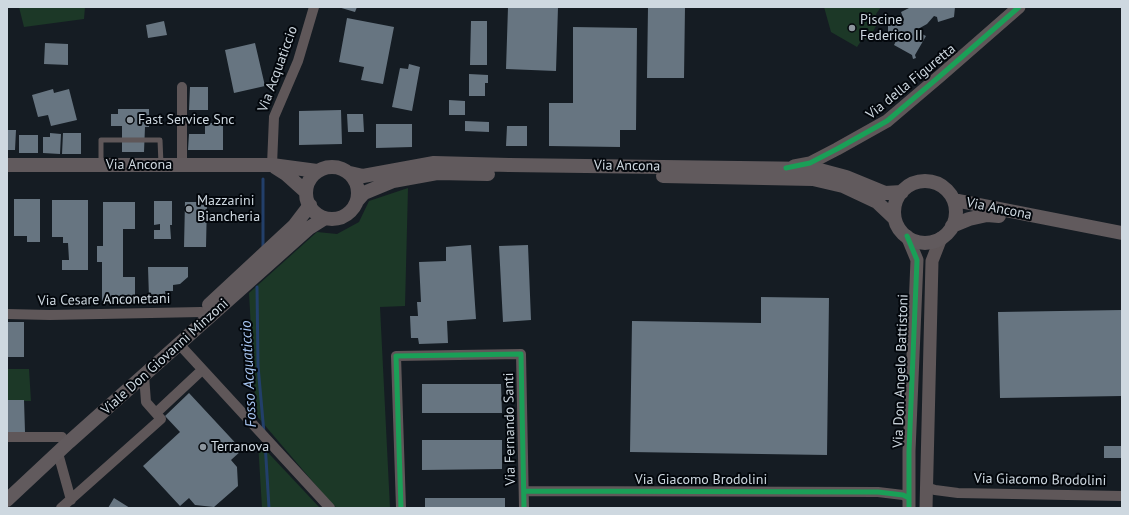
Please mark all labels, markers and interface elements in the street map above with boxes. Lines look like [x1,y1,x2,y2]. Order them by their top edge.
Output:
place label: Piscine Federico II [860,12,923,44]
marker: Piscine Federico II [847,23,857,33]
street label: Via Acquaticcio [255,24,301,114]
street label: Via della Figuretta [863,41,959,123]
place label: Fast Service Snc [138,112,235,128]
marker: Fast Service Snc [125,115,135,125]
street label: Via Ancona [106,157,172,173]
street label: Via Ancona [594,157,660,175]
place label: Mazzarini Biancheria [197,193,260,226]
street label: Via Ancona [965,194,1033,224]
marker: Mazzarini Biancheria [184,204,194,214]
street label: Via Cesare Anconetani [38,290,170,310]
street label: Via Don Angelo Battistoni [890,294,912,448]
street label: Viale Don Giovanni Minzoni [98,295,232,419]
water label: Fosso Acquaticcio [237,320,261,428]
street label: Via Fernando Santi [501,372,519,486]
place label: Terranova [211,439,269,455]
marker: Terranova [198,442,208,452]
street label: Via Giacomo Brodolini [974,470,1106,490]
street label: Via Giacomo Brodolini [635,472,767,488]

